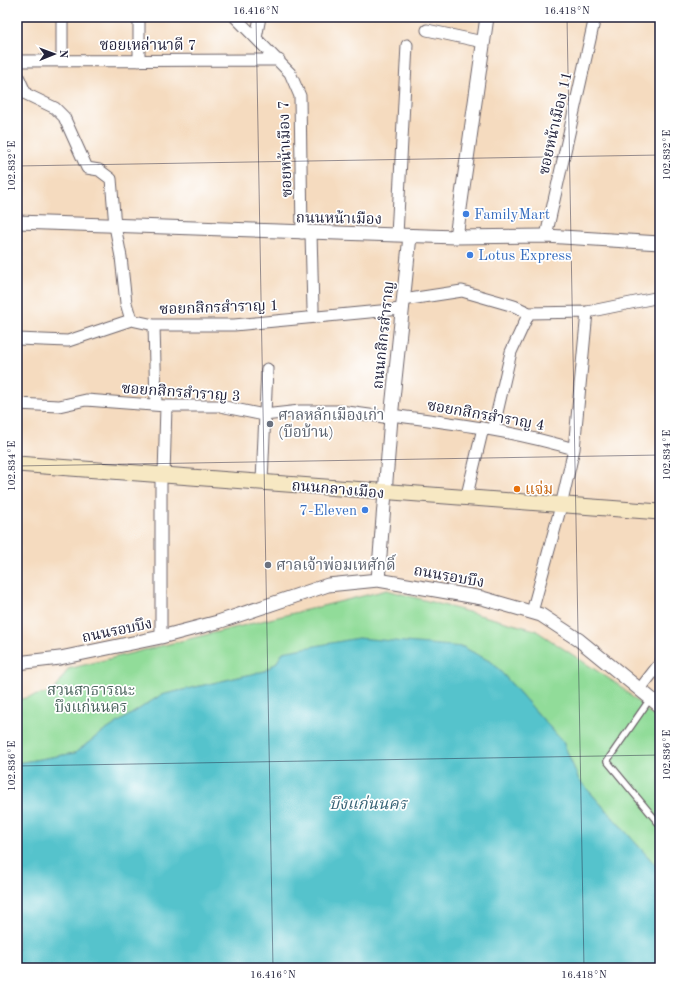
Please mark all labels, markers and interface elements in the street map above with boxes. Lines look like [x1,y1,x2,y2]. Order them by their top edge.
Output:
text: 16.416°N [233,6,279,16]
text: 16.418°N [544,6,590,16]
north arrow [34,34,74,74]
street label: ซอยเหล่านาดี 7 [100,36,196,54]
text: N [57,50,68,59]
street label: ซอยหน้าเมือง 11 [534,70,576,176]
street label: ซอยหน้าเมือง 7 [274,100,296,198]
text: 102.832°E [662,130,672,180]
text: 102.832°E [7,141,17,191]
street label: ถนนหน้าเมือง [296,208,382,228]
place label: FamilyMart [474,208,550,223]
marker: FamilyMart [461,209,471,219]
place label: Lotus Express [478,249,571,264]
marker: Lotus Express [465,250,475,260]
street label: ถนนกสิกรสำราญ [368,280,398,390]
street label: ซอยกสิกรสำราญ 1 [159,296,279,318]
street label: ซอยกสิกรสำราญ 3 [121,379,241,405]
street label: ซอยกสิกรสำราญ 4 [426,396,546,434]
place label: ศาลหลักเมืองเก่า (บือบ้าน) [278,406,385,441]
marker: ศาลหลักเมืองเก่า (บือบ้าน) [265,419,275,429]
text: 102.834°E [662,430,672,480]
text: 102.834°E [7,441,17,491]
street label: ถนนกลางเมือง [291,476,385,502]
place label: แจ่ม [525,480,553,498]
marker: แจ่ม [512,484,522,494]
place label: 7-Eleven [299,504,357,519]
marker: 7-Eleven [360,505,370,515]
place label: ศาลเจ้าพ่อมเหศักดิ์ [276,554,397,574]
marker: ศาลเจ้าพ่อมเหศักดิ์ [263,560,273,570]
street label: ถนนรอบบึง [412,562,486,591]
street label: ถนนรอบบึง [80,615,154,646]
park label: สวนสาธารณะ บึงแก่นนคร [47,684,135,716]
text: 102.836°E [662,730,672,780]
text: 102.836°E [7,741,17,791]
water label: บึงแก่นนคร [329,795,409,813]
text: 16.416°N [250,970,296,980]
text: 16.418°N [561,970,607,980]

